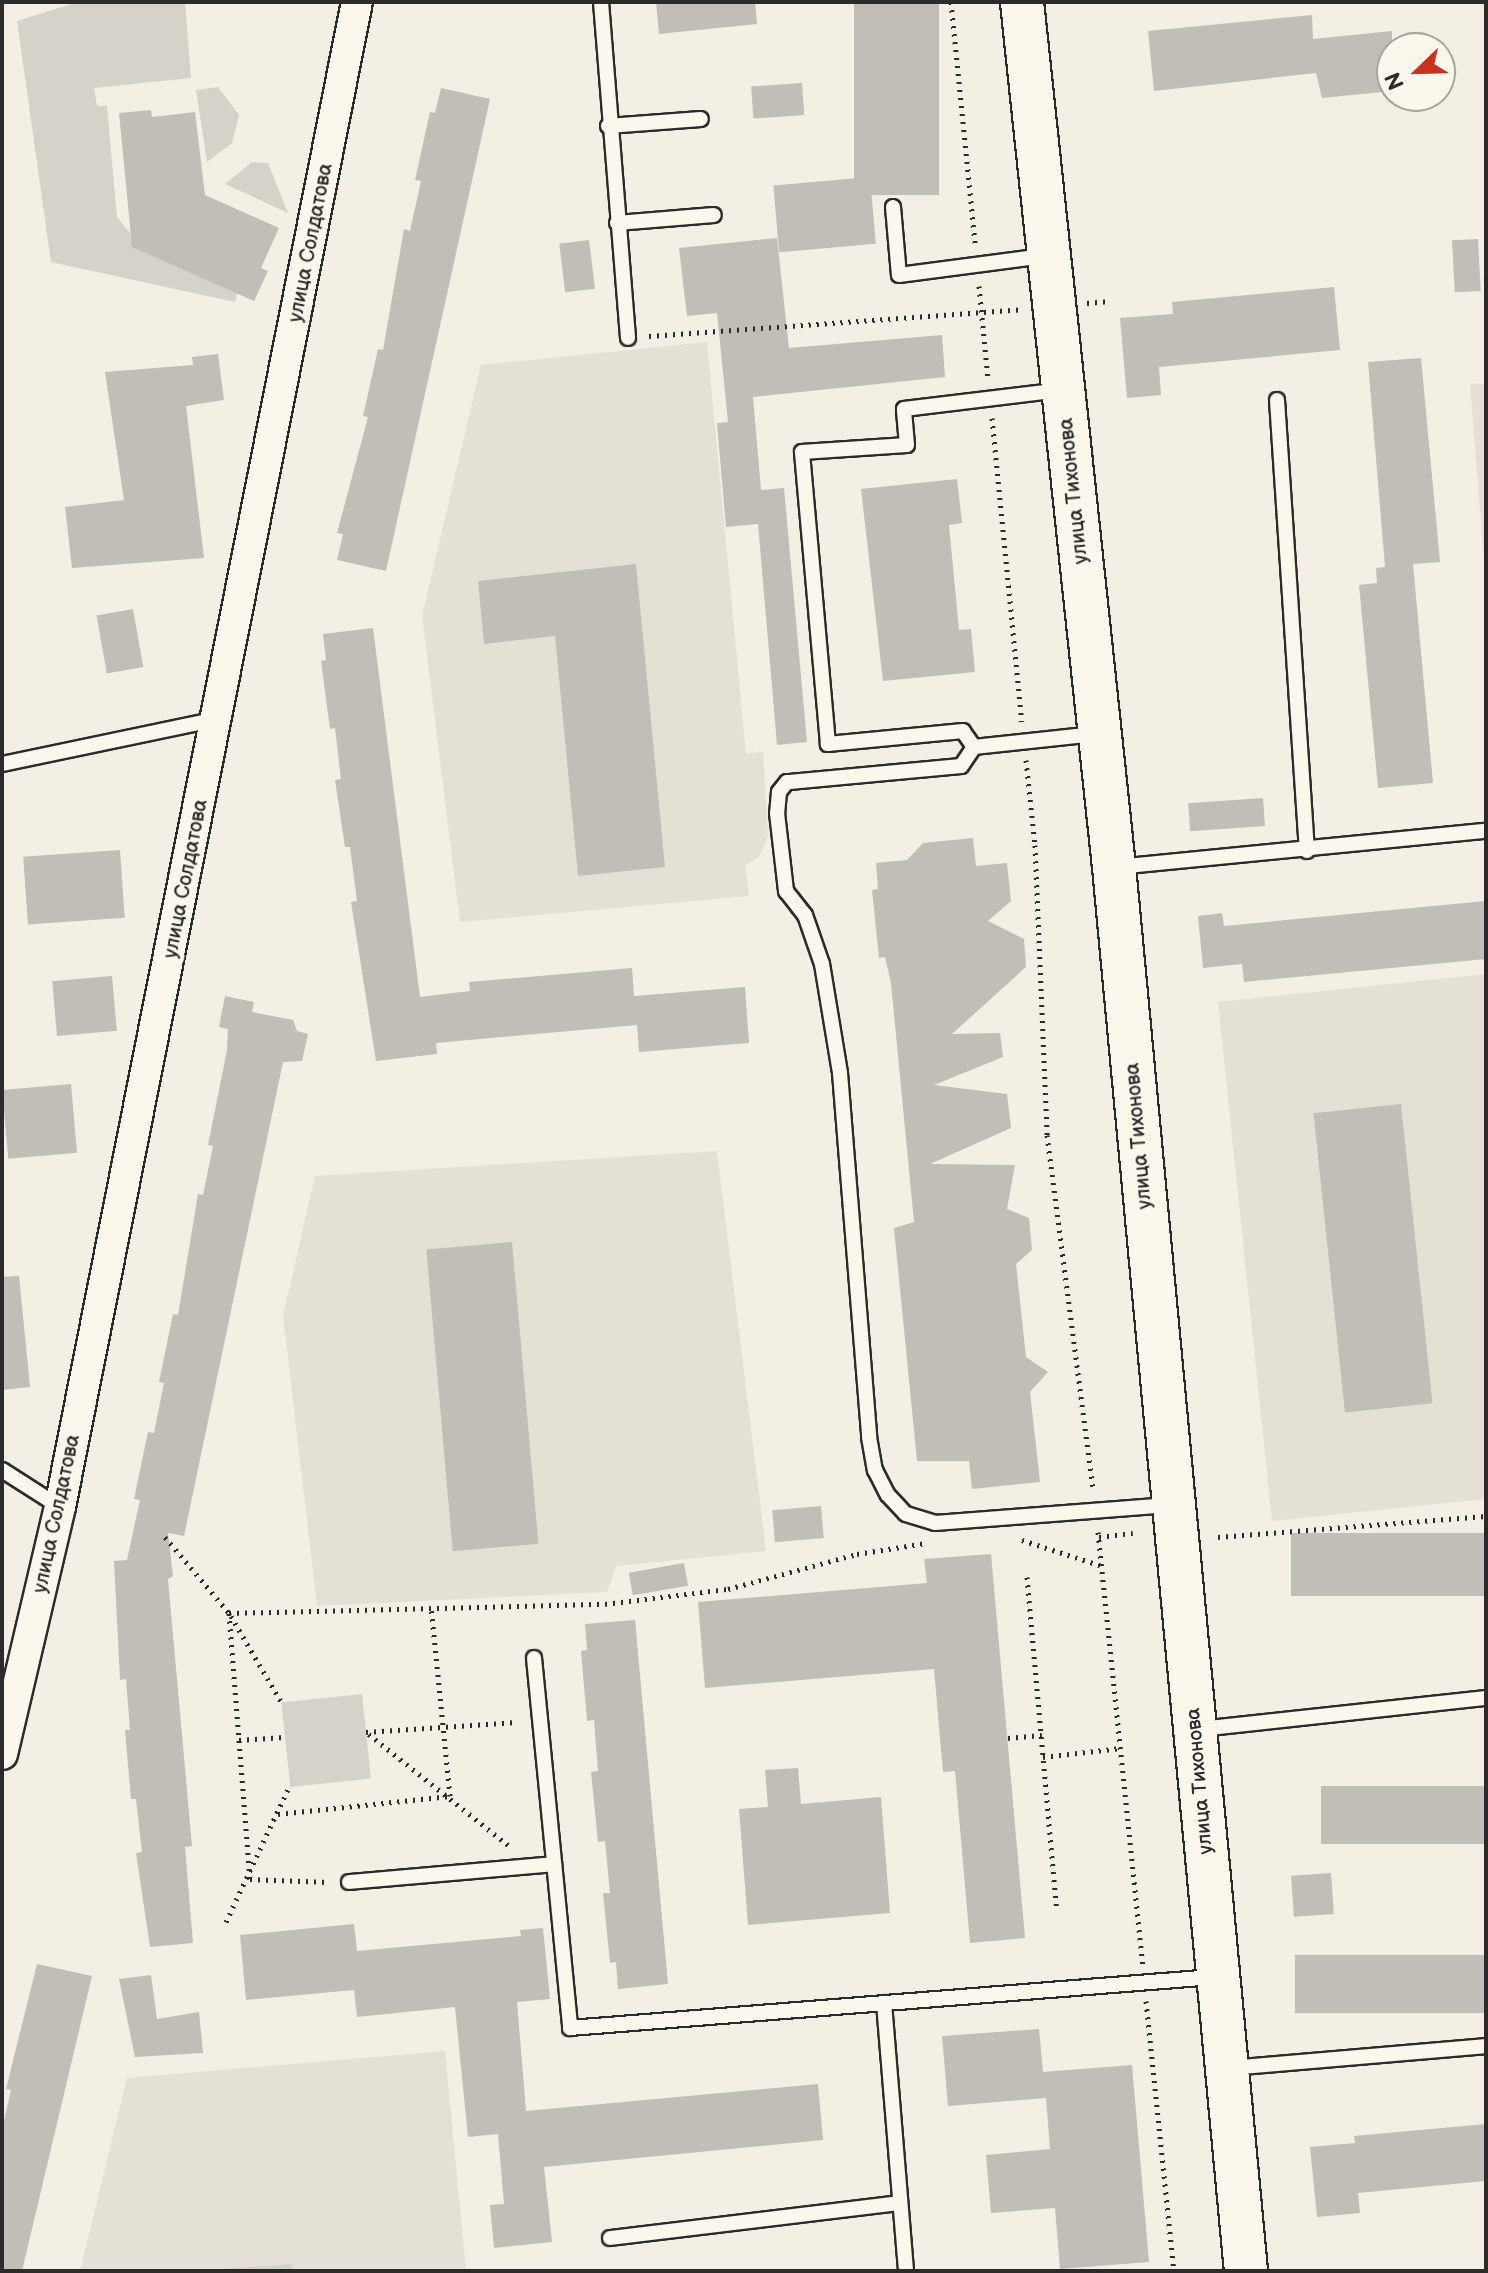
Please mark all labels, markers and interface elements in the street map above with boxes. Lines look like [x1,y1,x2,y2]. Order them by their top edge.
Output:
north arrow [1376,32,1456,112]
text: N [1380,68,1411,94]
street label: улица Солдатова [284,161,338,325]
street label: улица Тихонова [1054,417,1094,565]
street label: улица Солдатова [159,797,213,961]
street label: улица Тихонова [1121,1062,1157,1210]
street label: улица Солдатова [28,1433,86,1595]
street label: улица Тихонова [1182,1707,1218,1855]

